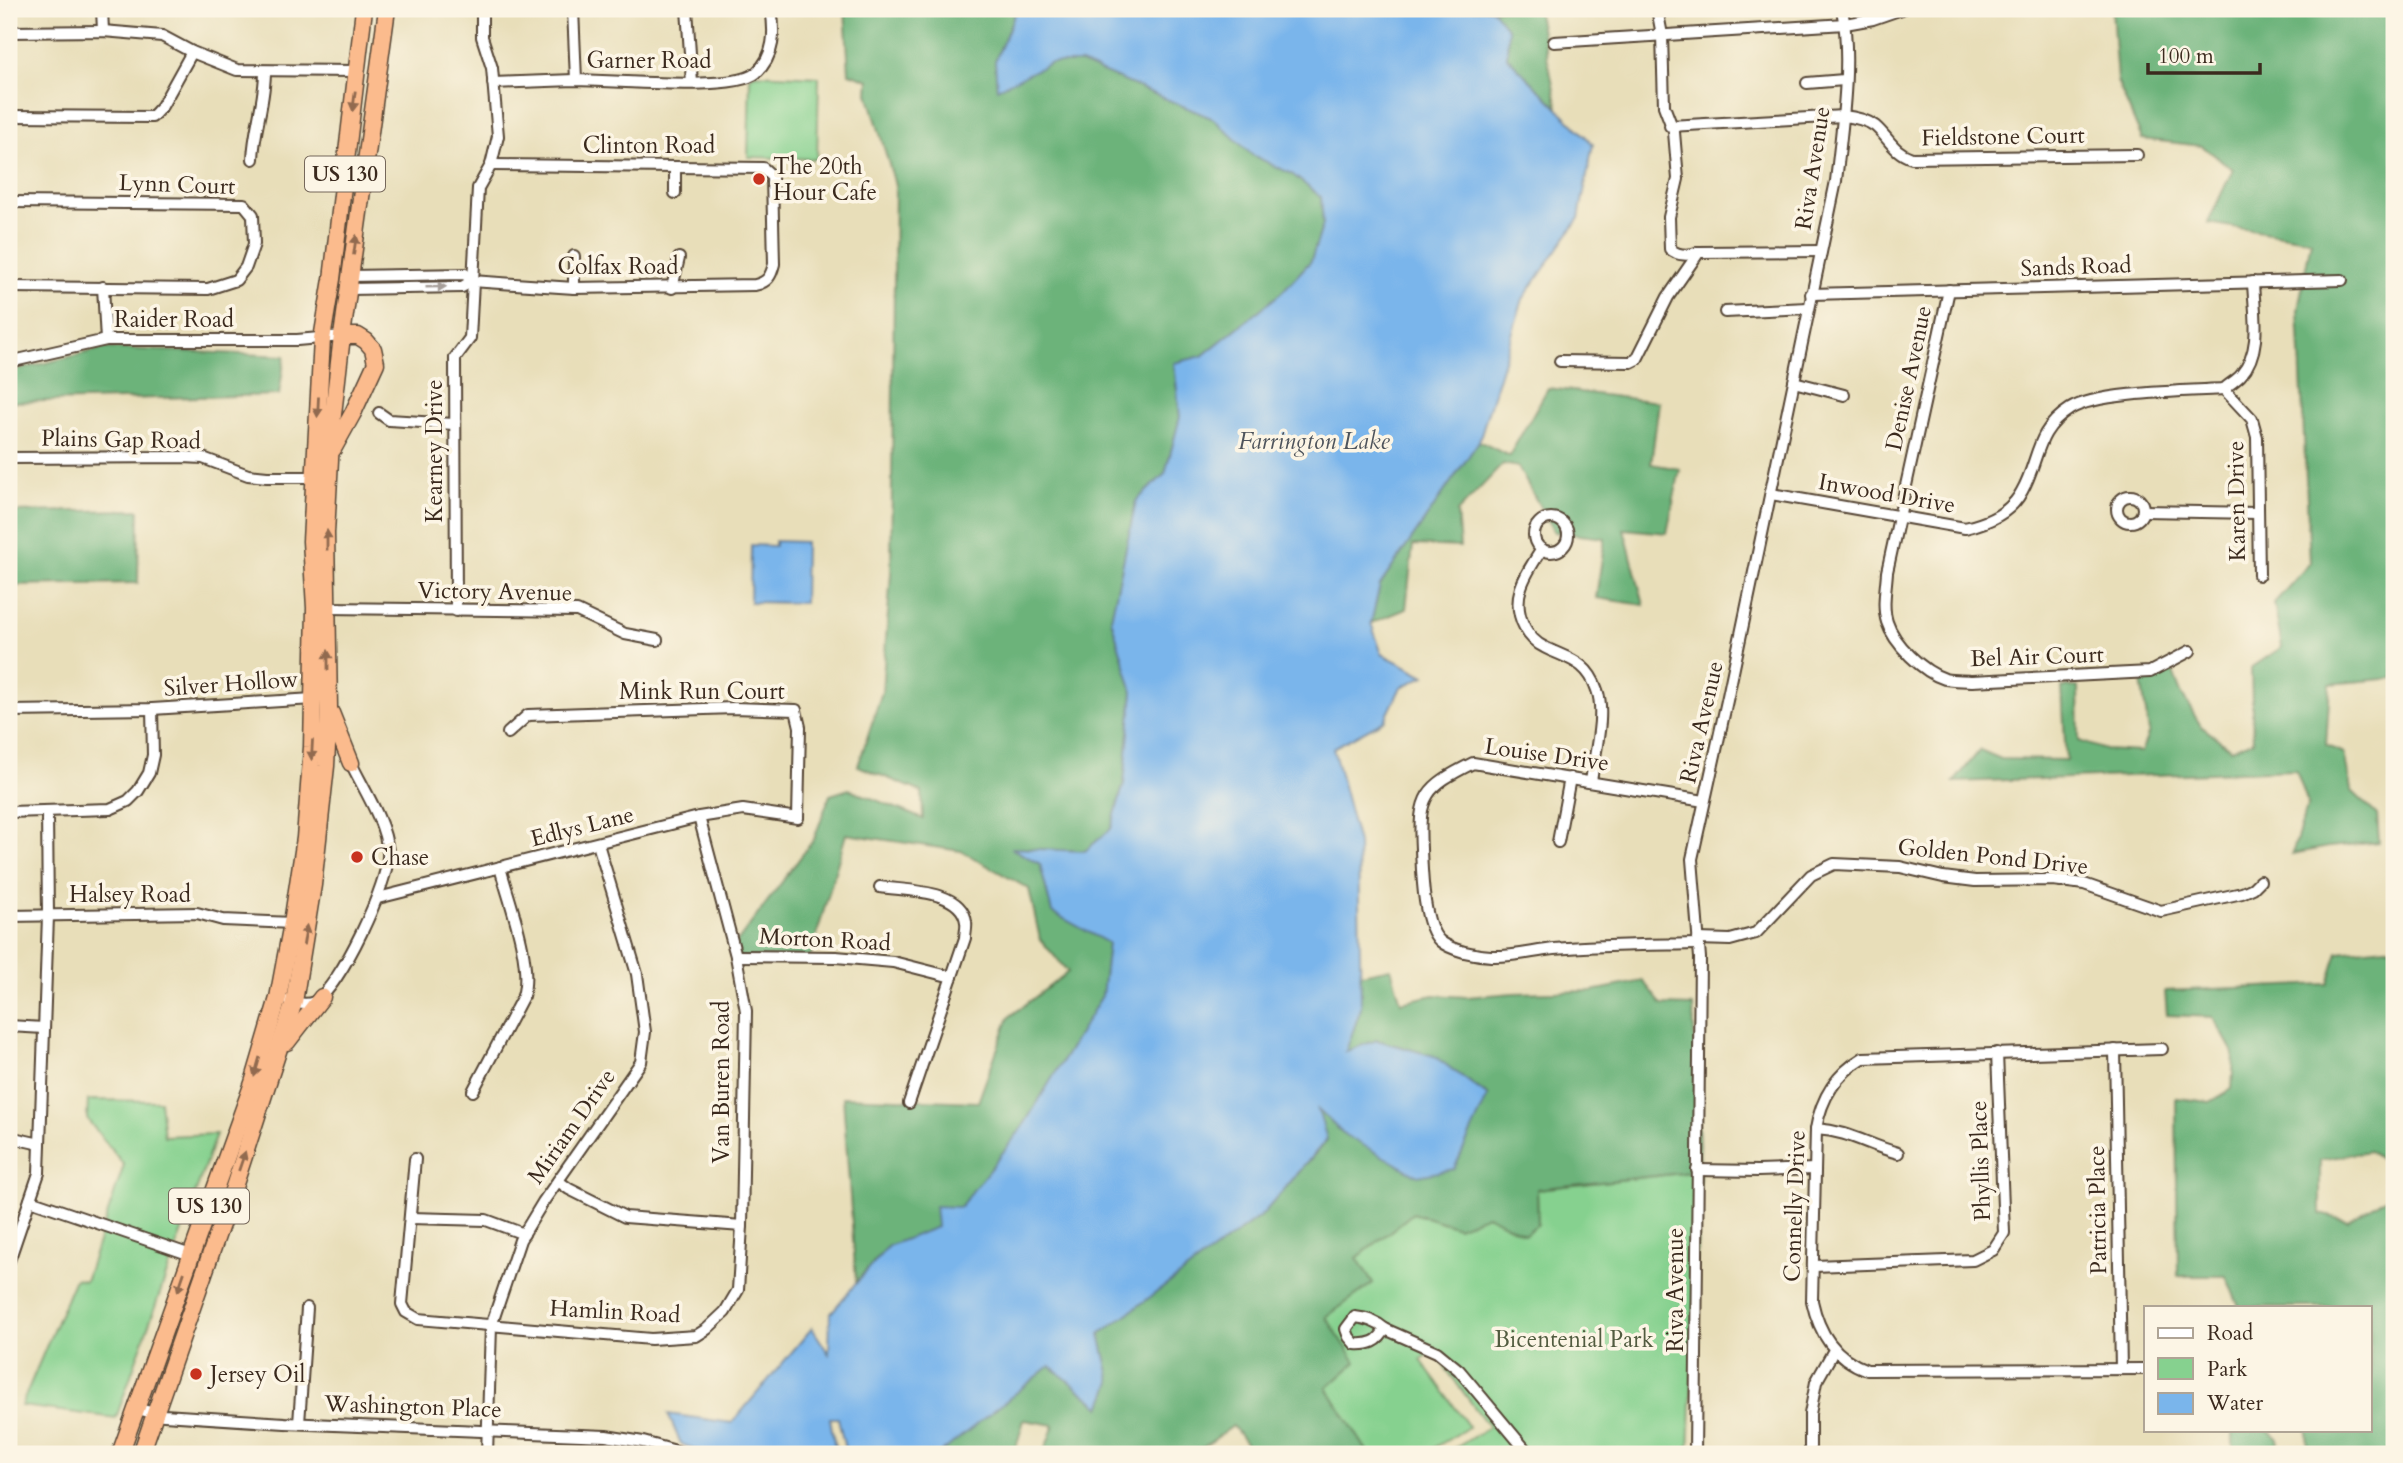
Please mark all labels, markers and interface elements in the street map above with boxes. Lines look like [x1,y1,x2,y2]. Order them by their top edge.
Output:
scale bar [2148,32,2260,76]
text: 100 m [2158,42,2214,71]
street label: Garner Road [586,45,712,76]
one-way arrow [348,90,359,112]
street label: Riva Avenue [1787,104,1838,232]
street label: Fieldstone Court [1921,120,2085,153]
street label: Clinton Road [583,130,716,161]
place label: The 20th Hour Cafe [773,151,877,208]
road number: US 130 [305,156,385,192]
street label: Lynn Court [118,167,236,202]
marker: The 20th Hour Cafe [751,171,767,187]
one-way arrow [350,234,361,256]
street label: Sands Road [2020,249,2133,284]
street label: Colfax Road [558,251,679,282]
one-way arrow [425,282,447,293]
street label: Denise Avenue [1878,303,1939,454]
street label: Raider Road [114,304,235,335]
street label: Kearney Drive [419,379,450,523]
one-way arrow [312,396,323,418]
street label: Plains Gap Road [41,423,202,456]
water label: Farrington Lake [1238,425,1391,458]
street label: Karen Drive [2220,440,2253,562]
street label: Inwood Drive [1816,466,1958,521]
one-way arrow [321,529,333,551]
street label: Victory Avenue [417,575,573,608]
street label: Bel Air Court [1970,639,2104,674]
one-way arrow [322,649,334,671]
street label: Riva Avenue [1672,658,1731,786]
street label: Silver Hollow [163,663,300,704]
street label: Mink Run Court [619,676,785,707]
street label: Louise Drive [1483,730,1611,779]
one-way arrow [306,739,317,761]
street label: Edlys Lane [527,799,637,854]
street label: Golden Pond Drive [1896,831,2090,882]
place label: Chase [371,842,429,873]
marker: Chase [349,849,365,865]
street label: Halsey Road [69,879,192,910]
street label: Morton Road [758,921,892,958]
one-way arrow [300,924,311,946]
street label: Van Buren Road [706,1000,737,1163]
one-way arrow [252,1057,262,1078]
street label: Miriam Drive [520,1062,623,1190]
street label: Phyllis Place [1963,1100,1998,1222]
street label: Connelly Drive [1776,1129,1813,1283]
street label: Patricia Place [2081,1145,2114,1275]
one-way arrow [237,1150,248,1171]
road number: US 130 [169,1188,249,1224]
street label: Riva Avenue [1660,1228,1691,1352]
one-way arrow [176,1271,187,1292]
street label: Hamlin Road [549,1293,682,1330]
legend [2144,1306,2372,1432]
text: Road [2207,1319,2253,1348]
park label: Bicentenial Park [1494,1324,1654,1355]
text: Park [2207,1355,2248,1384]
place label: Jersey Oil [207,1359,305,1390]
marker: Jersey Oil [188,1366,204,1382]
street label: Washington Place [323,1388,502,1425]
text: Water [2206,1389,2263,1418]

